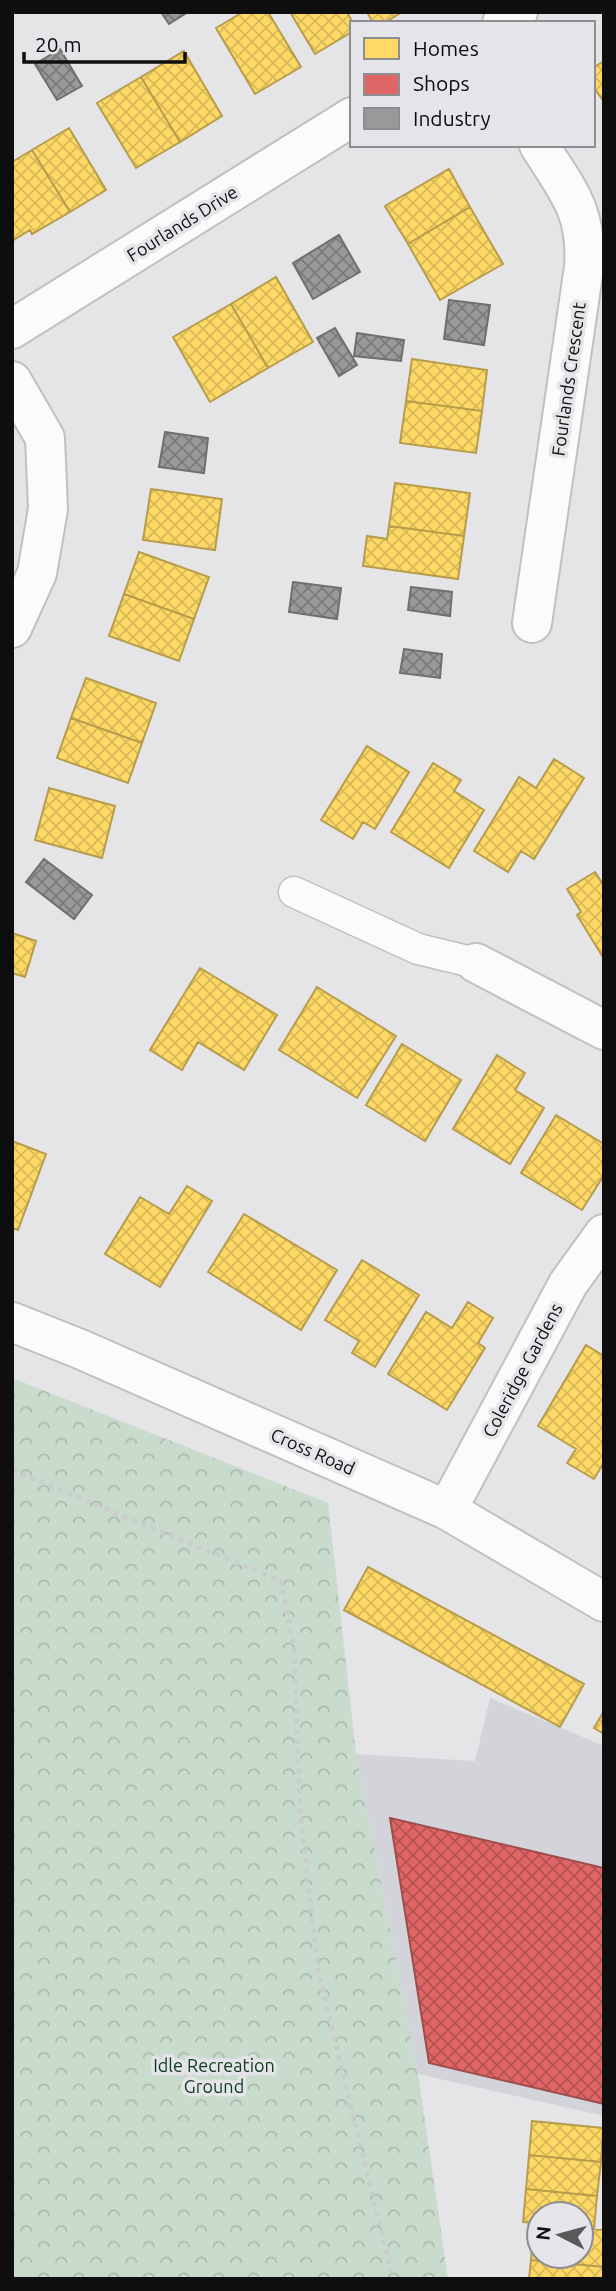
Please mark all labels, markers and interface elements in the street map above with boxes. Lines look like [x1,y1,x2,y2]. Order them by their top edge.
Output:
scale bar [24,21,186,65]
legend [350,21,595,147]
text: 20 m [35,32,82,56]
text: Homes [413,36,479,60]
text: Shops [413,71,470,95]
text: Industry [413,106,491,130]
street label: Fourlands Drive [123,181,241,265]
street label: Fourlands Crescent [547,301,589,457]
street label: Coleridge Gardens [478,1299,566,1440]
street label: Cross Road [268,1424,358,1478]
park label: Idle Recreation Ground [153,2055,275,2096]
north arrow [525,2200,595,2270]
text: N [531,2225,555,2241]

